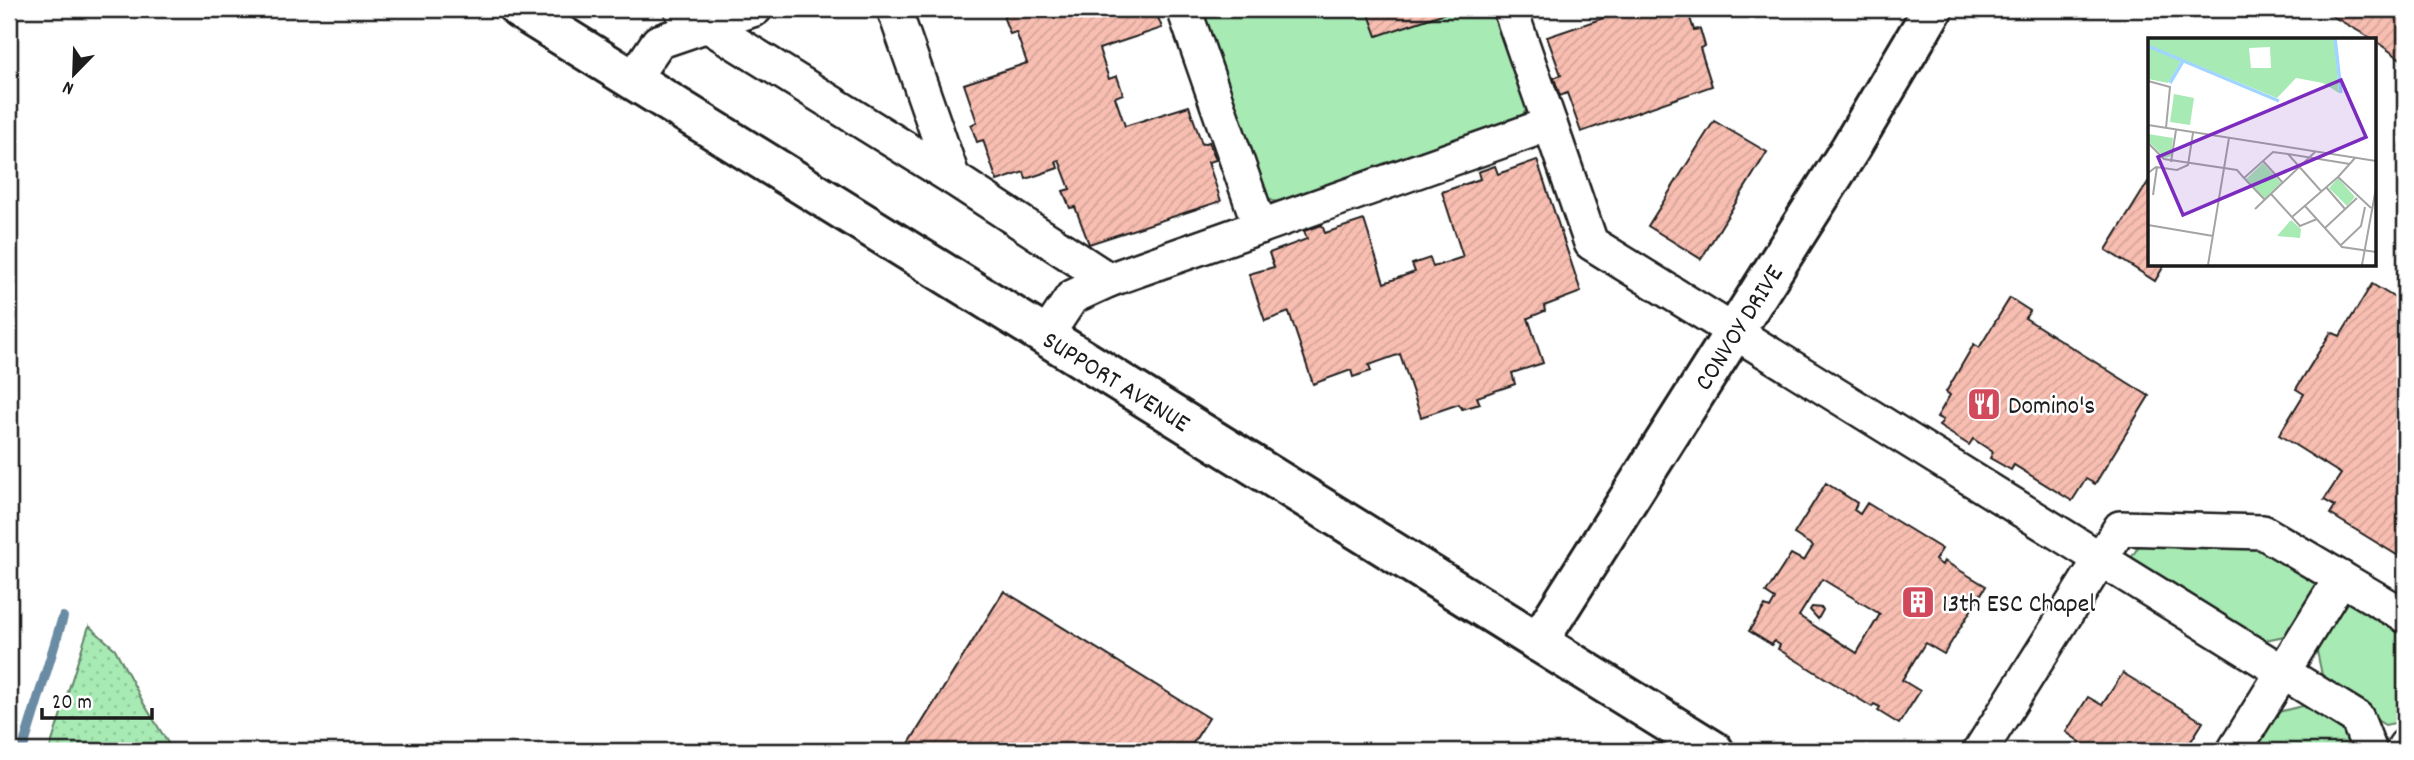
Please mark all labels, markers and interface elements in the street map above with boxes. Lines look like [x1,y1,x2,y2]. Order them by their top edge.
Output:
north arrow [38,38,108,108]
inset map [2148,38,2376,266]
text: N [59,72,78,101]
street label: CONVOY DRIVE [1687,259,1794,399]
street label: SUPPORT AVENUE [1034,323,1196,443]
restaurant icon: Domino's [1965,385,2003,423]
place label: Domino's [2008,389,2095,426]
building icon: 13th ESC Chapel [1899,583,1937,621]
place label: 13th ESC Chapel [1942,587,2095,624]
scale bar [42,676,152,720]
text: 20 m [52,689,92,719]

